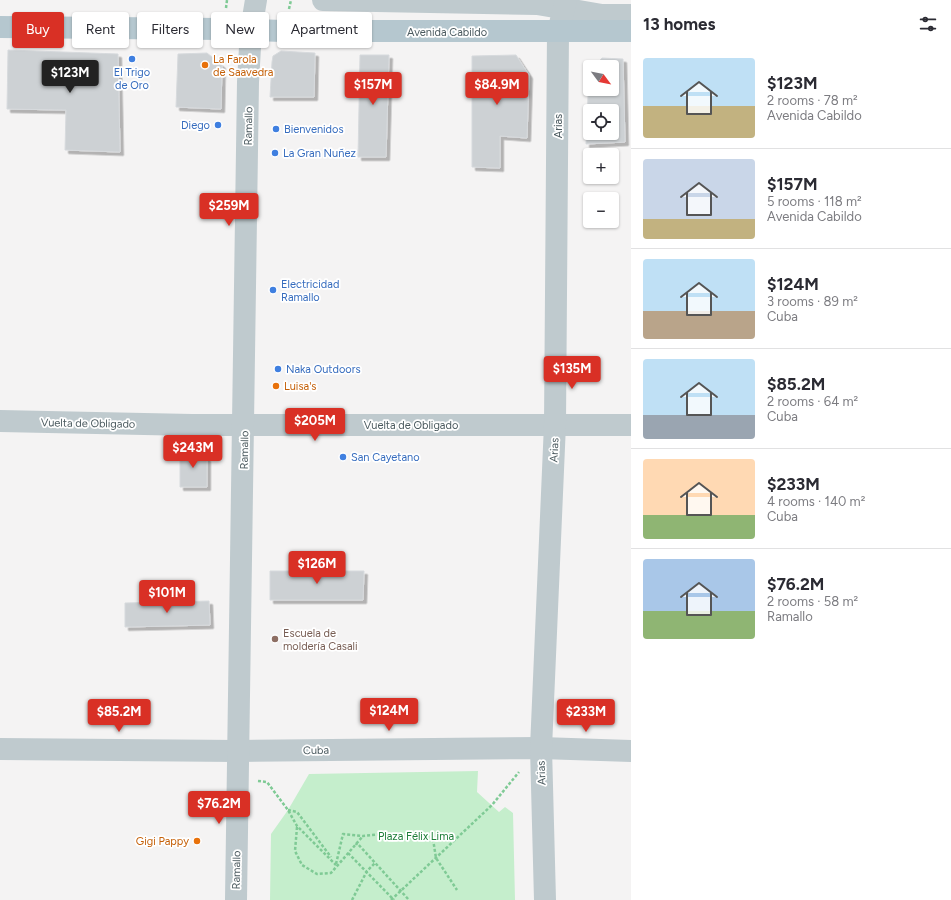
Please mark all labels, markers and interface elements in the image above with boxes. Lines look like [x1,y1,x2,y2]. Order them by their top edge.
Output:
chip: Buy [12,12,64,48]
chip: Rent [72,12,129,48]
chip: Filters [137,12,203,48]
chip: New [211,12,269,48]
chip: Apartment [277,12,372,48]
icon: filters [917,13,939,35]
text: 13 homes [643,14,715,34]
street label: Avenida Cabildo [407,26,487,39]
place label: La Farola de Saavedra [213,53,273,79]
marker: El Trigo de Oro [127,54,137,64]
pin: $123M [42,60,98,94]
marker: La Farola de Saavedra [200,60,210,70]
north arrow [583,60,619,96]
map controls [583,60,619,228]
text: $123M [51,65,89,80]
place label: El Trigo de Oro [114,66,150,92]
pin: $157M [345,72,401,106]
pin: $84.9M [464,72,530,106]
text: $123M [767,73,817,93]
icon: home [675,74,723,122]
text: $157M [354,77,392,92]
text: $84.9M [474,77,520,92]
text: 2 rooms · 78 m² [767,93,858,108]
button: locate [583,104,619,140]
street label: Ramallo [242,107,255,145]
text: Avenida Cabildo [767,108,862,123]
street label: Arias [552,114,565,138]
place label: Diego [181,119,210,132]
marker: Diego [213,120,223,130]
place label: Bienvenidos [284,123,344,136]
marker: Bienvenidos [271,124,281,134]
place label: La Gran Nuñez [283,147,356,160]
marker: La Gran Nuñez [270,148,280,158]
button: + [583,148,619,184]
text: $157M [767,174,818,194]
icon: home [675,175,723,223]
button: − [583,192,619,228]
pin: $259M [201,193,257,227]
text: 5 rooms · 118 m² [767,194,862,209]
text: $259M [209,198,249,213]
text: Avenida Cabildo [767,209,862,224]
text: $124M [767,274,819,294]
icon: home [675,275,723,323]
place label: Electricidad Ramallo [281,278,339,304]
marker: Electricidad Ramallo [268,285,278,295]
text: 3 rooms · 89 m² [767,294,858,309]
text: Cuba [767,309,798,324]
pin: $135M [544,356,600,390]
text: $135M [553,361,591,376]
place label: Naka Outdoors [286,363,361,376]
marker: Naka Outdoors [273,364,283,374]
text: $85.2M [767,374,825,394]
icon: home [675,375,723,423]
place label: Luisa's [284,380,316,393]
marker: Luisa's [271,381,281,391]
text: 2 rooms · 64 m² [767,394,858,409]
pin: $205M [287,408,343,442]
text: Cuba [767,409,798,424]
text: $205M [294,413,336,428]
street label: Vuelta de Obligado [41,416,135,431]
street label: Vuelta de Obligado [364,419,458,432]
street label: Ramallo [238,431,251,469]
pin: $243M [165,435,221,469]
street label: Arias [547,437,562,463]
text: $243M [172,440,214,455]
place label: San Cayetano [351,451,420,464]
marker: San Cayetano [338,452,348,462]
text: $233M [767,474,820,494]
icon: home [675,475,723,523]
text: 4 rooms · 140 m² [767,494,865,509]
text: Cuba [767,509,798,524]
pin: $126M [289,551,345,585]
text: $126M [298,556,336,571]
text: $76.2M [767,574,824,594]
icon: home [675,575,723,623]
pin: $101M [139,580,195,614]
text: $101M [148,585,186,600]
text: 2 rooms · 58 m² [767,594,858,609]
text: Ramallo [767,609,813,624]
place label: Escuela de moldería Casali [283,627,357,653]
marker: Escuela de moldería Casali [270,634,280,644]
pin: $124M [361,698,417,732]
pin: $85.2M [86,699,152,733]
pin: $233M [558,699,614,733]
text: $124M [369,703,409,718]
text: $85.2M [97,704,141,719]
text: $233M [566,704,606,719]
street label: Cuba [303,744,329,757]
street label: Arias [535,761,548,785]
pin: $76.2M [186,791,252,825]
text: $76.2M [197,796,241,811]
park label: Plaza Félix Lima [378,830,454,843]
place label: Gigi Pappy [136,835,189,848]
marker: Gigi Pappy [192,836,202,846]
street label: Ramallo [230,851,243,889]

